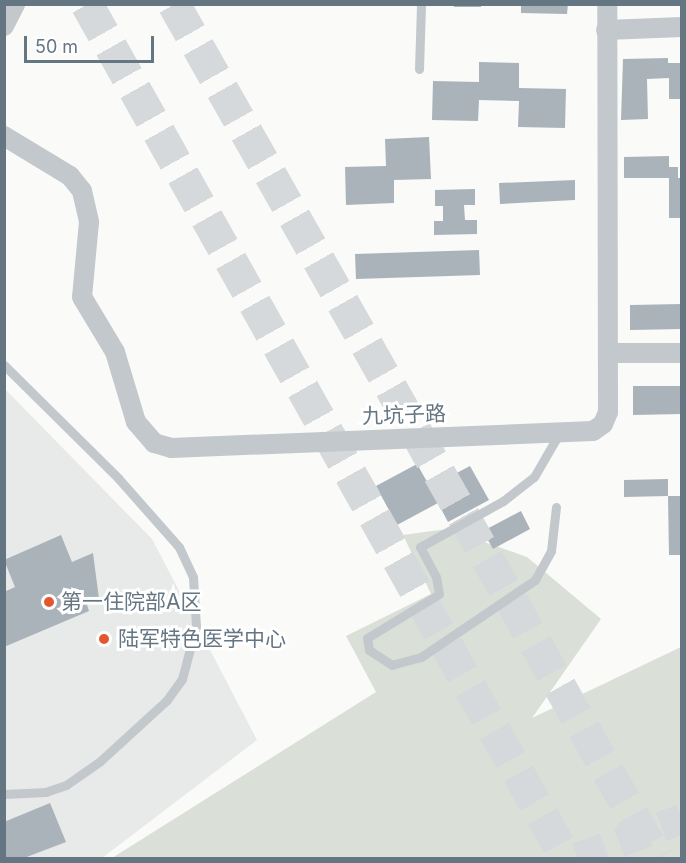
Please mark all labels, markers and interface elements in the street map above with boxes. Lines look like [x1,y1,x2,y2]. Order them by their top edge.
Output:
scale bar [27,24,158,62]
text: 50 m [35,36,78,57]
street label: 九坑子路 [362,401,446,429]
place label: 第一住院部A区 [61,589,201,615]
marker: 第一住院部A区 [42,595,56,609]
place label: 陆军特色医学中心 [118,626,286,652]
marker: 陆军特色医学中心 [95,630,113,648]

